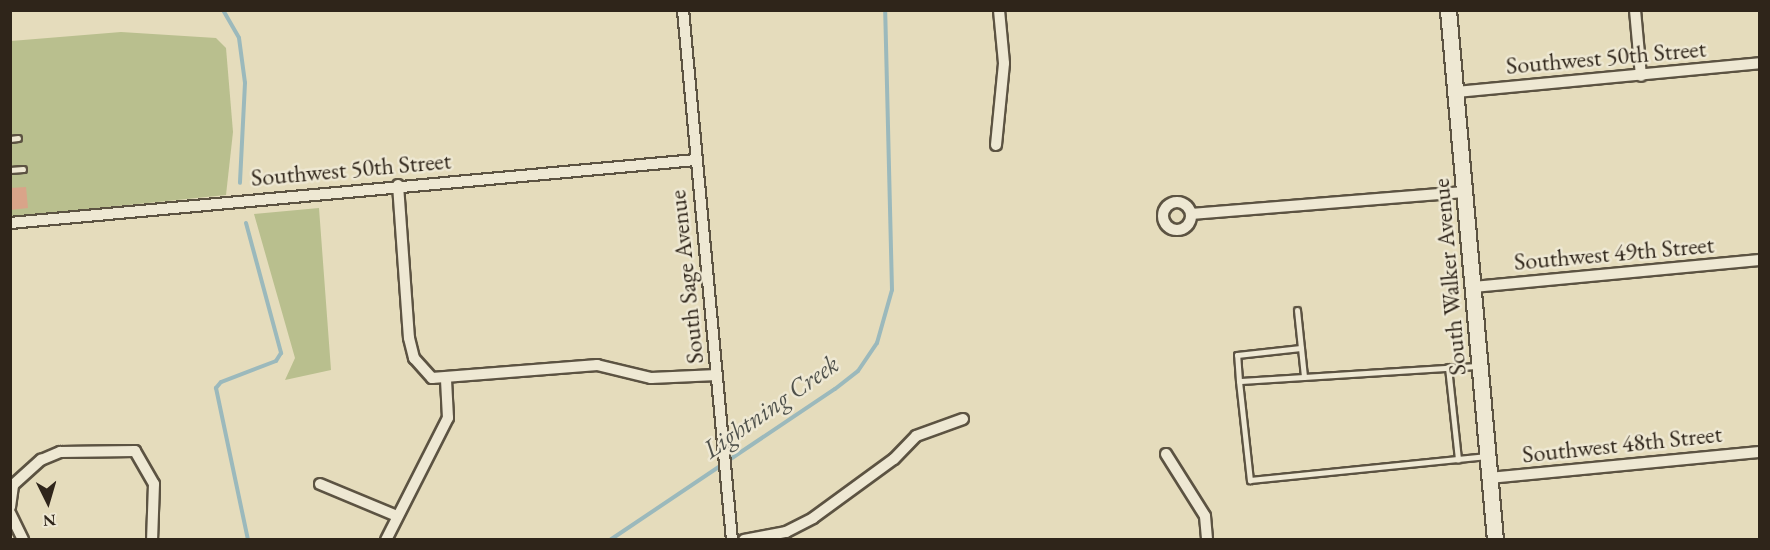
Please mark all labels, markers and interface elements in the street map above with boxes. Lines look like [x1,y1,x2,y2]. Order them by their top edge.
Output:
street label: Southwest 50th Street [1505,34,1707,80]
street label: Southwest 50th Street [250,146,452,192]
street label: South Walker Avenue [1426,177,1472,377]
street label: South Sage Avenue [663,189,709,365]
street label: Southwest 49th Street [1513,230,1715,276]
water label: Lightning Creek [697,349,845,465]
street label: Southwest 48th Street [1521,419,1723,469]
north arrow [18,472,78,532]
text: N [42,509,57,531]

